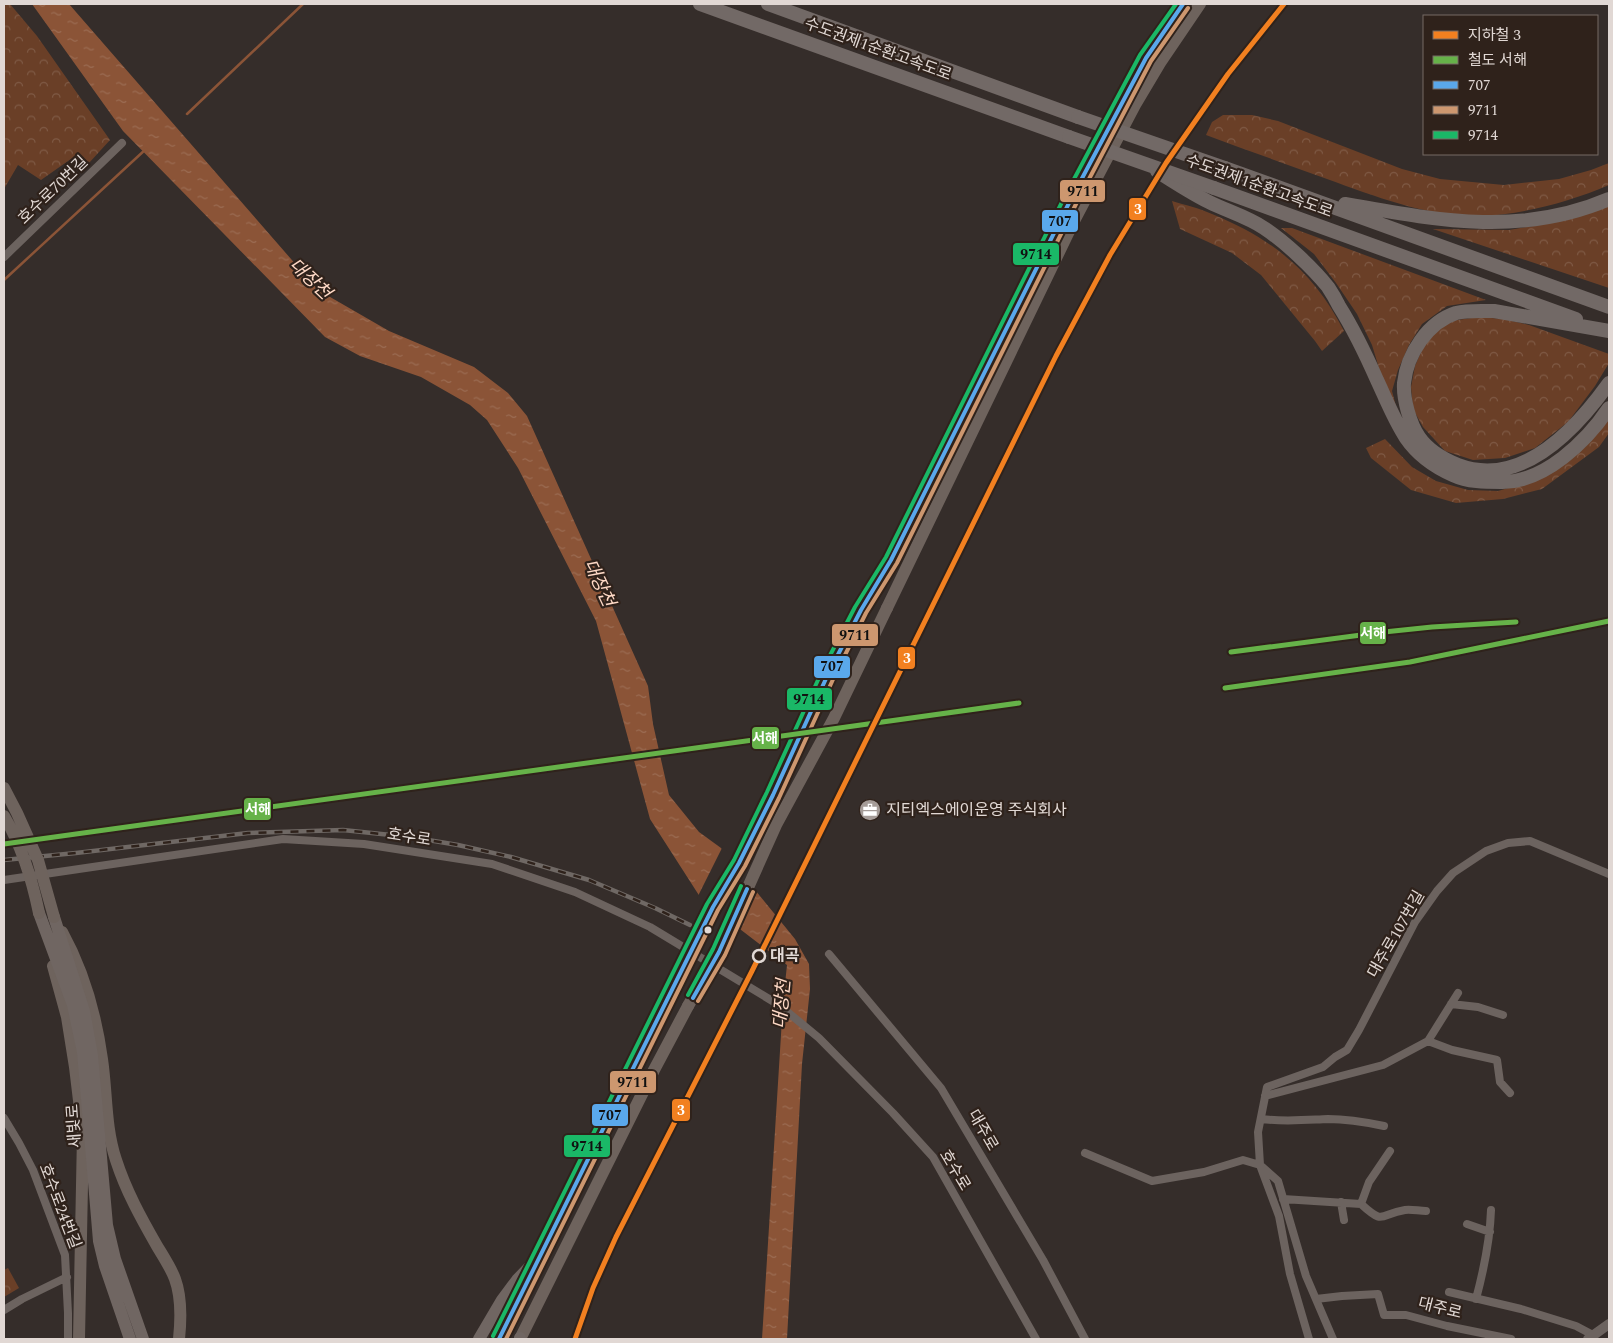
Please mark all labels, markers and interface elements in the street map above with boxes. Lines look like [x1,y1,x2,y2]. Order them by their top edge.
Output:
street label: 수도권제1순환고속도로 [801,11,955,87]
legend [1423,15,1598,155]
text: 지하철 3 [1468,24,1521,47]
text: 철도 서해 [1468,49,1527,72]
text: 707 [1468,74,1491,97]
text: 9711 [1468,99,1498,122]
text: 9714 [1468,124,1499,147]
street label: 수도권제1순환고속도로 [1182,148,1336,224]
street label: 호수로70번길 [12,150,94,230]
line badge: 9711 [1059,179,1106,203]
text: 9711 [1067,181,1099,202]
line badge: 3 [1128,197,1147,221]
text: 3 [1134,199,1142,220]
line badge: 707 [1041,209,1079,233]
text: 707 [1048,211,1072,232]
line badge: 9714 [1012,242,1060,266]
text: 9714 [1020,244,1052,265]
water label: 대장천 [283,252,339,307]
water label: 대장천 [576,555,623,613]
line badge: 서해 [1359,621,1387,645]
line badge: 9711 [831,623,879,647]
text: 서해 [1360,623,1386,644]
text: 9711 [839,625,871,646]
line badge: 3 [897,646,916,670]
text: 3 [903,648,911,669]
line badge: 707 [813,655,851,679]
text: 707 [820,656,844,677]
line badge: 9714 [786,687,833,711]
text: 9714 [793,689,825,710]
line badge: 서해 [751,726,780,750]
text: 서해 [752,728,778,749]
line badge: 서해 [243,797,272,821]
office icon: 지티엑스에이운영 주식회사 [858,798,882,822]
place label: 지티엑스에이운영 주식회사 [886,798,1067,822]
text: 서해 [245,799,271,820]
street label: 호수로 [385,822,433,852]
street label: 대주로107번길 [1361,886,1431,982]
unlabelled marker [703,925,713,935]
place label: 대곡 [770,944,800,968]
marker: 대곡 [752,949,766,963]
water label: 대장천 [766,976,798,1030]
line badge: 9711 [609,1070,657,1094]
text: 9711 [617,1072,649,1093]
line badge: 3 [671,1098,691,1122]
text: 3 [677,1100,685,1121]
street label: 새빛로 [60,1103,88,1149]
line badge: 707 [591,1103,629,1127]
text: 707 [598,1105,622,1126]
street label: 대주로 [962,1105,1005,1155]
line badge: 9714 [563,1134,611,1158]
text: 9714 [571,1136,603,1157]
street label: 호수로 [933,1145,977,1195]
street label: 호수로24번길 [33,1160,87,1252]
street label: 대주로 [1416,1291,1465,1325]

